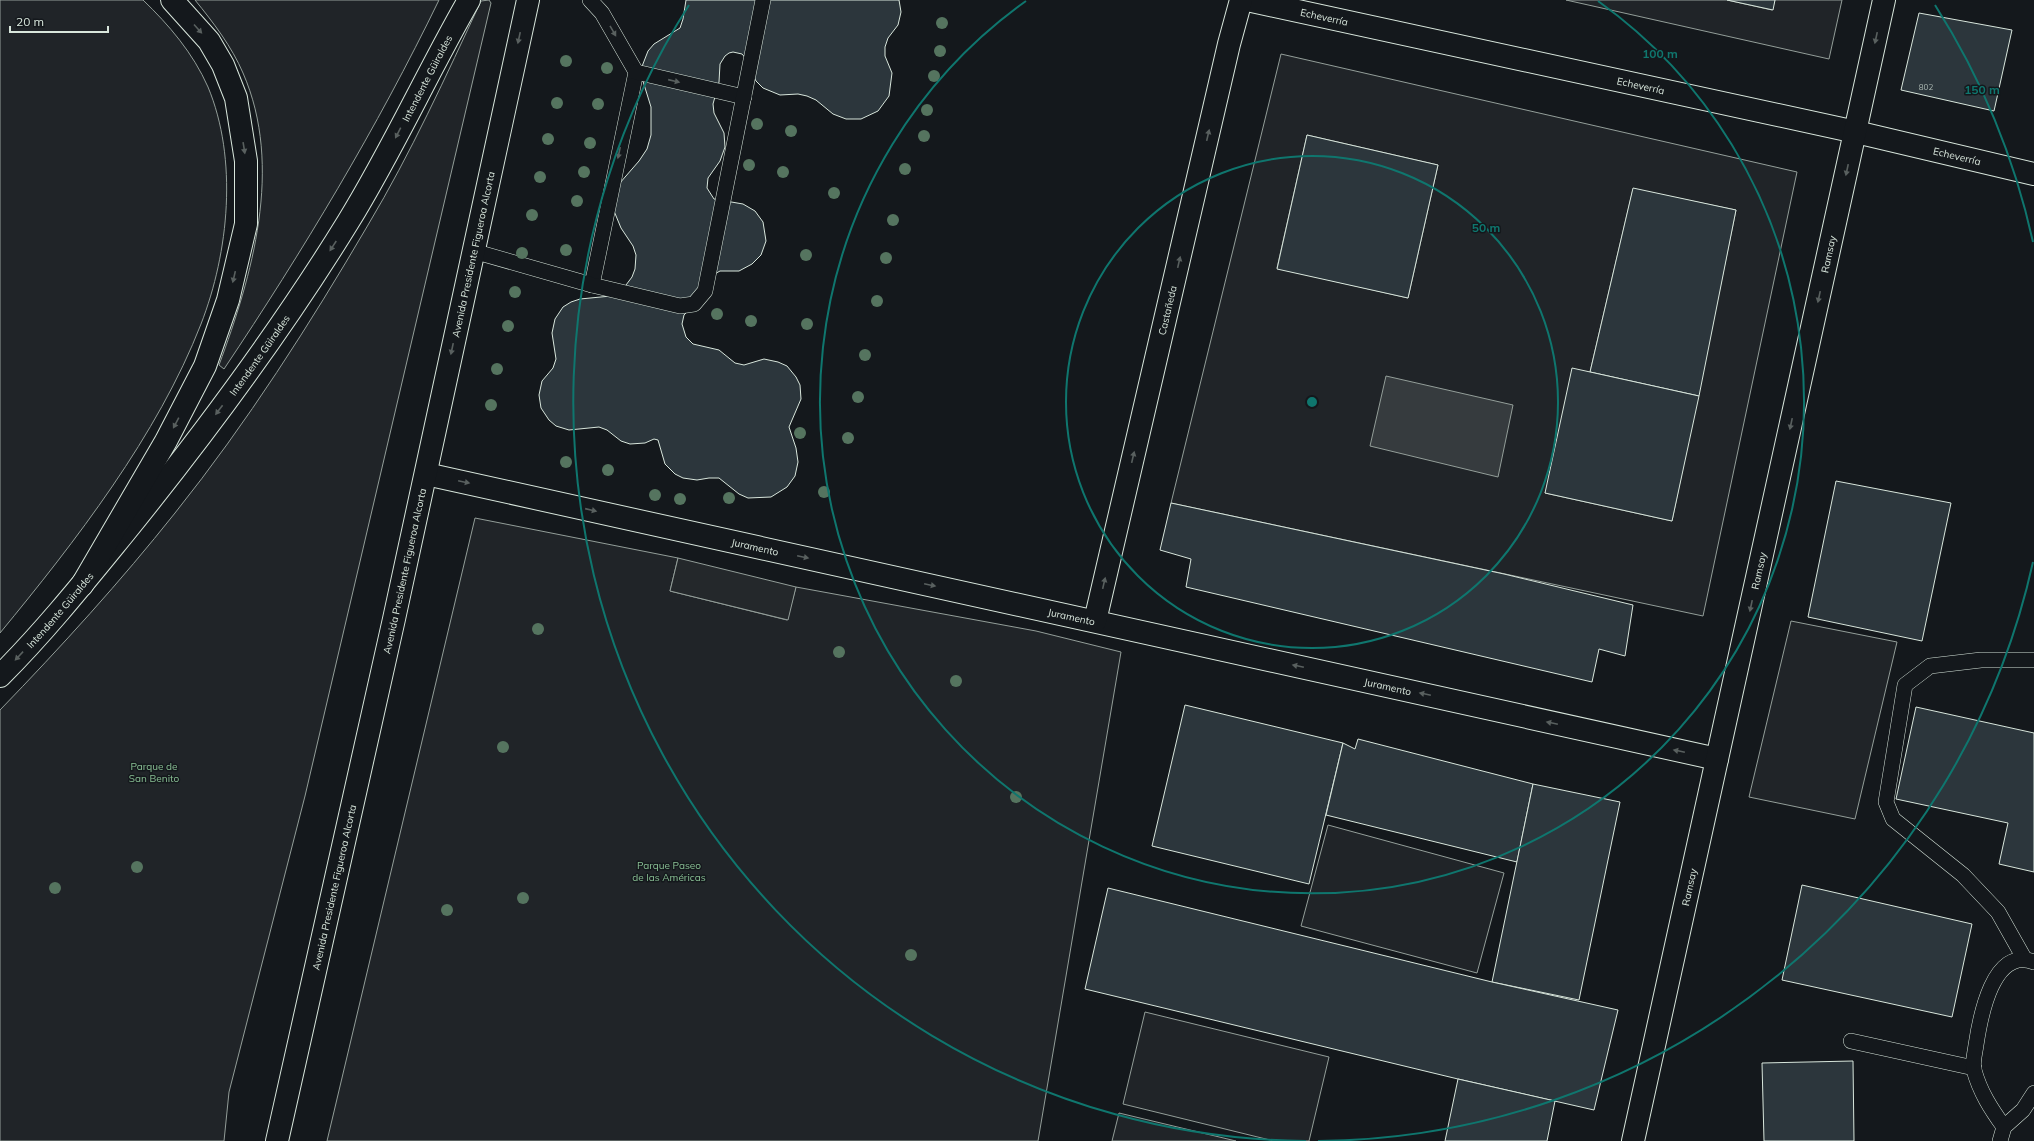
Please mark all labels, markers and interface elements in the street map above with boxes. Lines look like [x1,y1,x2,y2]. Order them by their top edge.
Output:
street label: Echeverría [1299,5,1349,28]
scale bar [10,8,108,34]
text: 20 m [16,14,44,29]
one-way arrow [194,24,203,34]
one-way arrow [609,25,616,37]
street label: Intendente Güiraldes [399,32,455,124]
one-way arrow [516,32,522,44]
one-way arrow [1873,32,1879,44]
text: 100 m [1642,46,1678,61]
street label: Echeverría [1616,74,1666,97]
one-way arrow [668,78,680,84]
house number: 802 [1919,82,1933,92]
text: 150 m [1964,82,2000,97]
one-way arrow [395,128,401,139]
one-way arrow [1205,129,1211,141]
one-way arrow [241,142,247,154]
street label: Echeverría [1932,144,1982,168]
one-way arrow [616,147,622,160]
one-way arrow [1844,164,1850,176]
street label: Avenida Presidente Figueroa Alcorta [449,170,497,339]
text: 50 m [1472,220,1500,235]
street label: Ramsay [1818,234,1839,274]
one-way arrow [329,240,336,252]
one-way arrow [1176,256,1182,268]
one-way arrow [230,271,236,283]
street label: Castañeda [1155,284,1179,336]
one-way arrow [1816,291,1822,303]
street label: Intendente Güiraldes [226,312,292,398]
one-way arrow [449,343,455,355]
centre of rings [1305,395,1319,409]
one-way arrow [215,405,223,416]
one-way arrow [173,417,179,429]
one-way arrow [1788,418,1794,430]
one-way arrow [1131,450,1137,463]
one-way arrow [458,479,470,485]
street label: Avenida Presidente Figueroa Alcorta [380,487,429,655]
one-way arrow [585,507,597,513]
street label: Juramento [730,535,780,558]
street label: Ramsay [1748,550,1769,591]
one-way arrow [797,554,809,560]
street label: Intendente Güiraldes [24,569,96,651]
one-way arrow [1101,577,1107,589]
one-way arrow [924,582,936,588]
one-way arrow [1748,600,1754,612]
street label: Juramento [1047,605,1097,628]
one-way arrow [15,651,24,662]
one-way arrow [1292,663,1305,669]
street label: Juramento [1363,675,1413,698]
one-way arrow [1419,691,1431,697]
one-way arrow [1546,719,1558,725]
one-way arrow [1673,747,1685,753]
park label: Parque de San Benito [129,760,179,785]
street label: Avenida Presidente Figueroa Alcorta [309,803,359,971]
park label: Parque Paseo de las Américas [632,859,706,884]
street label: Ramsay [1678,866,1699,907]

